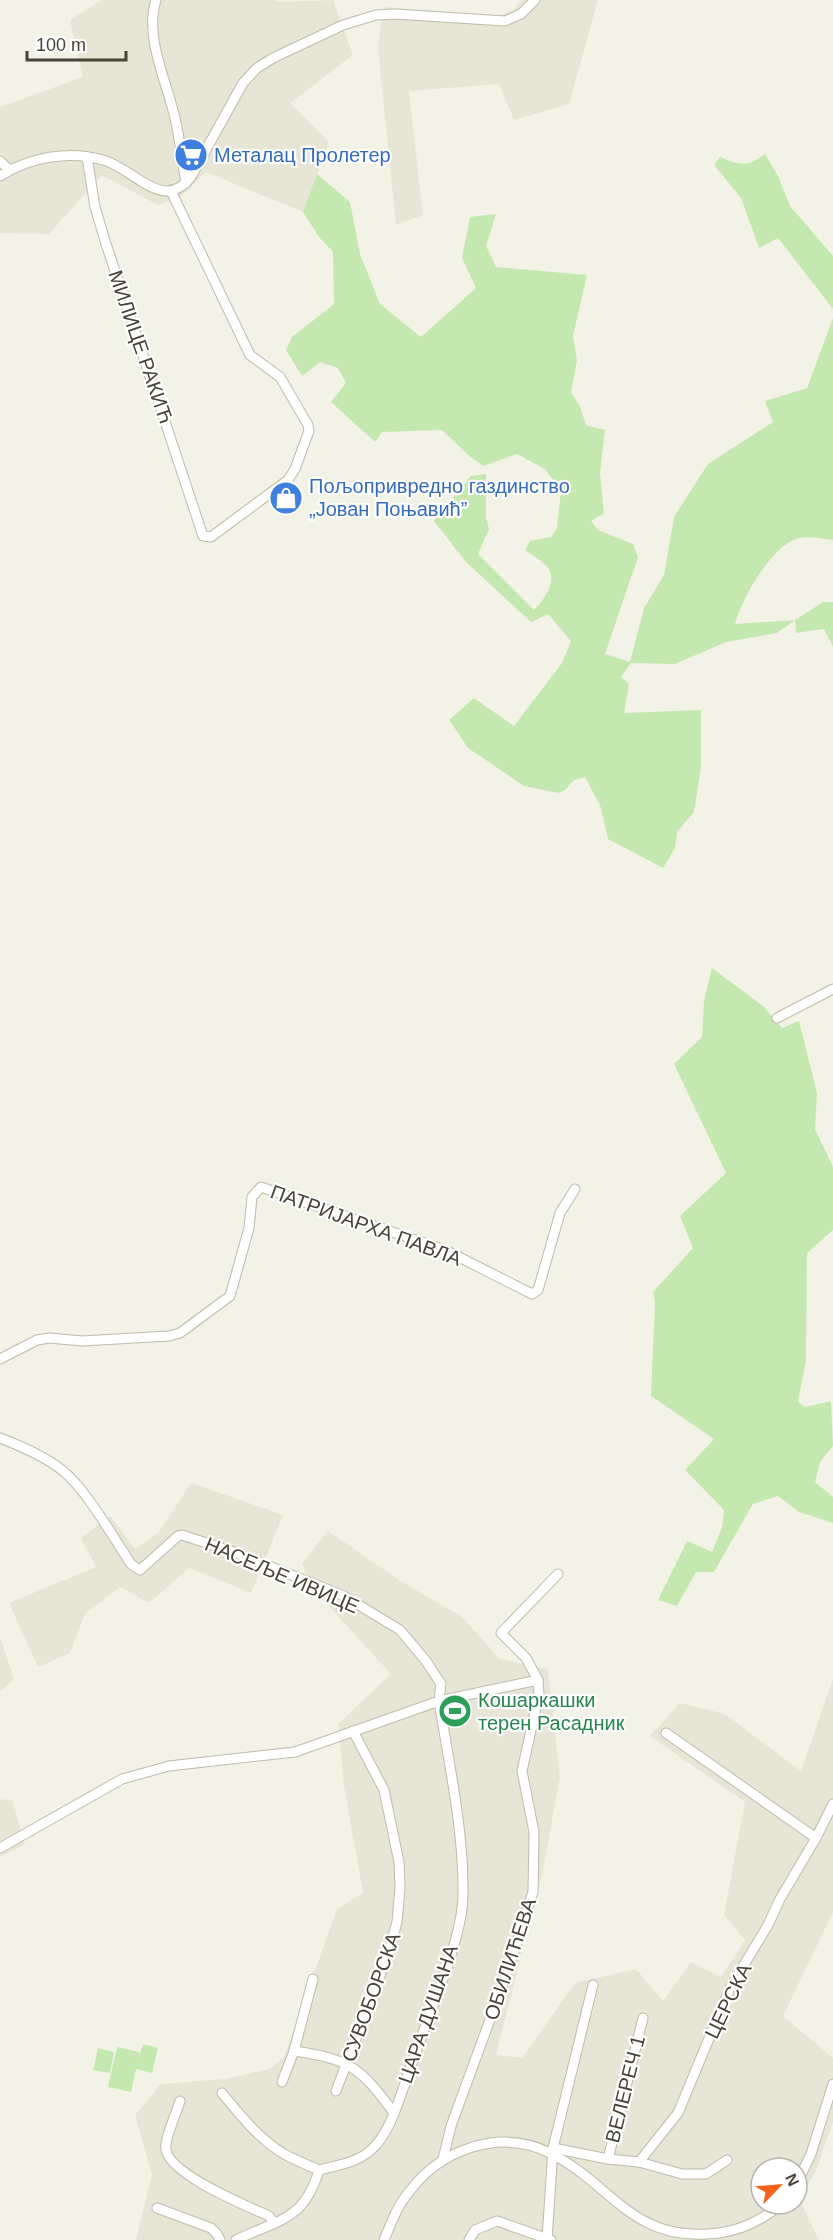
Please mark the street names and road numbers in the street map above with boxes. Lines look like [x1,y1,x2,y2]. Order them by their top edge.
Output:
street label: МИЛИЦЕ РАКИЋ [104,267,178,427]
street label: ПАТРИЈАРХА ПАВЛА [268,1180,465,1270]
street label: НАСЕЉЕ ИВИЦЕ [202,1533,362,1617]
street label: ОБИЛИЋЕВА [480,1895,540,2023]
street label: СУВОБОРСКА [337,1929,405,2065]
street label: ЦАРА ДУШАНА [394,1941,462,2086]
street label: ЦЕРСКА [700,1959,756,2042]
street label: ВЕЛЕРЕЧ 1 [601,2033,649,2145]

